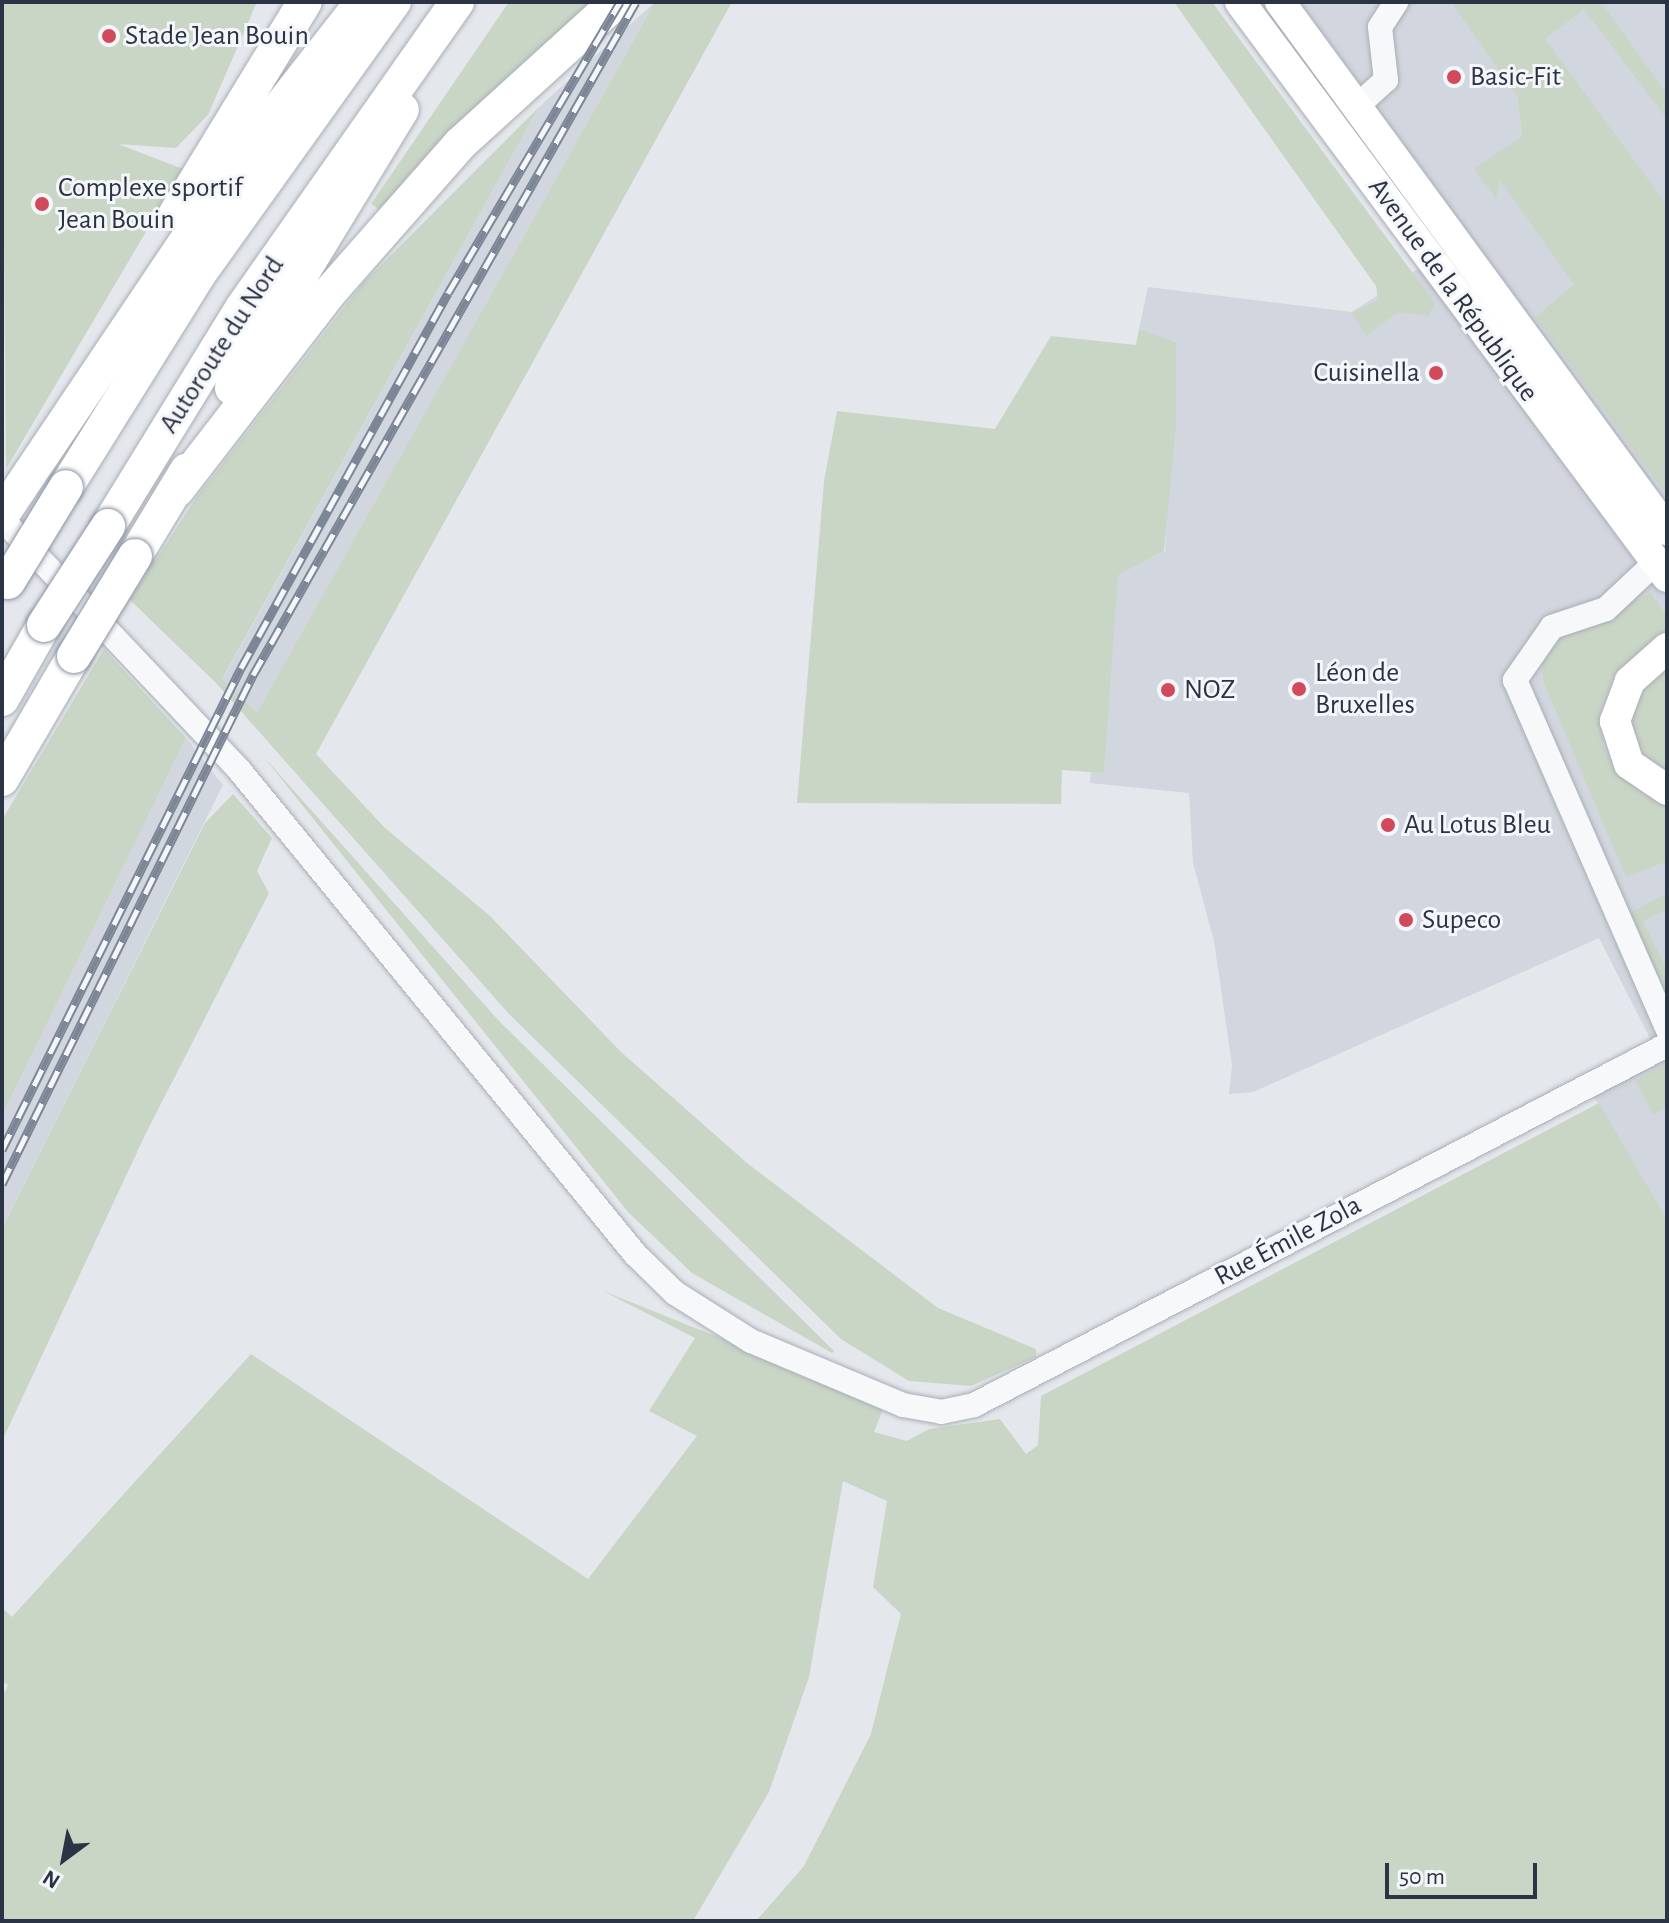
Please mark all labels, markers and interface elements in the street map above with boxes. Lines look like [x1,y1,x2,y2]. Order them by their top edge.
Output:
place label: Stade Jean Bouin [125,19,309,53]
marker: Stade Jean Bouin [100,27,118,45]
place label: Basic-Fit [1470,60,1561,94]
marker: Basic-Fit [1445,68,1463,86]
place label: Complexe sportif Jean Bouin [58,171,243,237]
street label: Avenue de la République [1361,172,1545,408]
marker: Complexe sportif Jean Bouin [33,195,51,213]
street label: Autoroute du Nord [152,250,292,440]
place label: Cuisinella [1313,356,1420,390]
marker: Cuisinella [1427,364,1445,382]
place label: Léon de Bruxelles [1315,656,1415,722]
place label: NOZ [1184,673,1235,707]
marker: Léon de Bruxelles [1290,680,1308,698]
marker: NOZ [1159,681,1177,699]
place label: Au Lotus Bleu [1404,808,1551,842]
marker: Au Lotus Bleu [1379,816,1397,834]
place label: Supeco [1422,903,1501,937]
marker: Supeco [1397,911,1415,929]
street label: Rue Émile Zola [1209,1188,1367,1294]
north arrow [24,1819,104,1899]
scale bar [1389,1847,1541,1897]
text: 50 m [1399,1865,1445,1889]
text: N [39,1866,64,1893]

